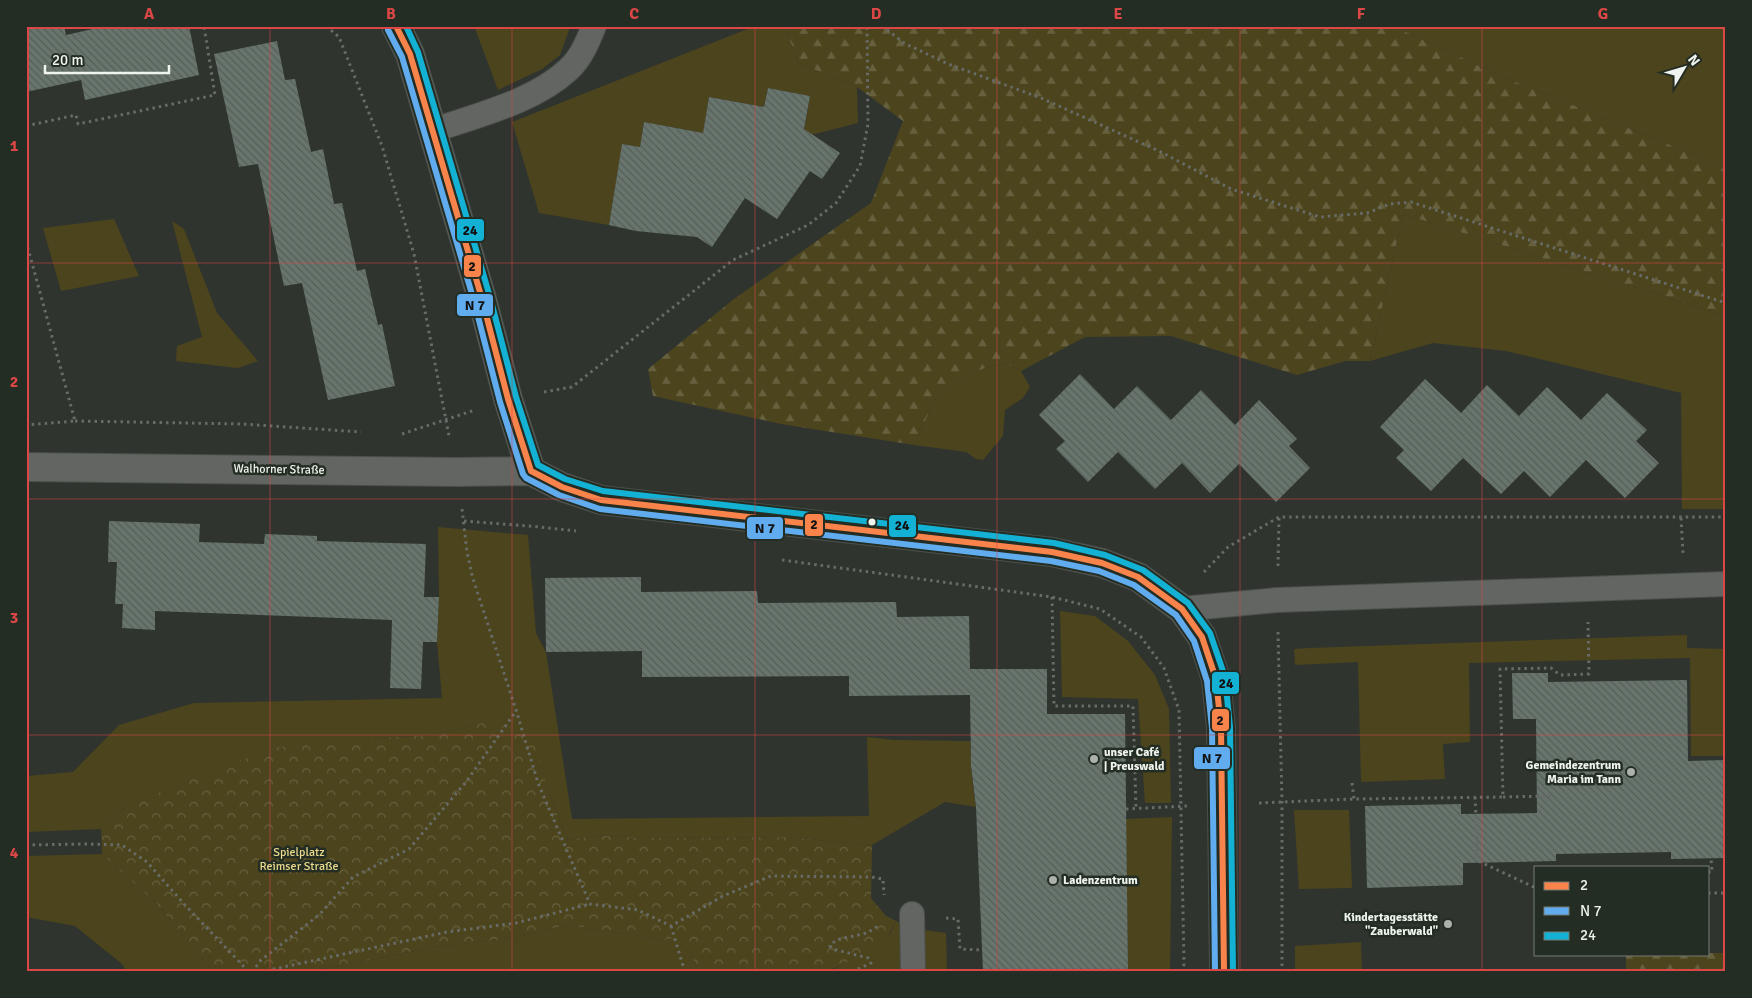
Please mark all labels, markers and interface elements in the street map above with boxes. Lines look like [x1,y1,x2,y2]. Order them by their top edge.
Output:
text: A [144,4,155,24]
text: B [386,4,396,24]
text: C [629,4,639,24]
text: D [871,4,882,24]
text: E [1113,4,1123,24]
text: F [1357,4,1366,24]
text: G [1598,4,1608,24]
scale bar [45,42,169,74]
north arrow [1660,42,1710,92]
text: 20 m [52,51,83,69]
text: N [1684,51,1704,69]
text: 1 [10,136,19,156]
line badge: 24 [456,218,485,242]
text: 24 [462,222,478,239]
line badge: 2 [463,254,482,278]
text: 2 [468,258,476,275]
line badge: N 7 [456,293,494,317]
text: N 7 [465,297,486,314]
text: 2 [10,372,18,392]
street label: Walhorner Straße [233,461,325,478]
line badge: 2 [804,513,824,537]
line badge: 24 [888,514,917,538]
line badge: N 7 [746,516,784,540]
text: 2 [810,516,818,533]
unlabelled marker [867,517,877,527]
text: 24 [894,517,910,534]
text: N 7 [755,520,776,537]
text: 3 [10,608,18,628]
line badge: 24 [1211,671,1240,695]
text: 24 [1218,675,1234,692]
line badge: 2 [1211,708,1230,732]
text: 2 [1216,712,1224,729]
place label: unser Café | Preuswald [1104,745,1165,774]
line badge: N 7 [1193,746,1231,770]
text: N 7 [1202,750,1223,767]
marker: unser Café | Preuswald [1088,753,1100,765]
place label: Gemeindezentrum Maria im Tann [1526,758,1621,787]
marker: Gemeindezentrum Maria im Tann [1625,766,1637,778]
text: 4 [10,843,19,863]
park label: Spielplatz Reimser Straße [260,845,339,874]
legend [1534,866,1710,956]
place label: Ladenzentrum [1063,873,1138,888]
marker: Ladenzentrum [1047,874,1059,886]
text: 2 [1580,876,1588,894]
text: N 7 [1580,902,1602,920]
place label: Kindertagesstätte "Zauberwald" [1344,910,1438,939]
marker: Kindertagesstätte "Zauberwald" [1442,918,1454,930]
text: 24 [1580,926,1596,944]

